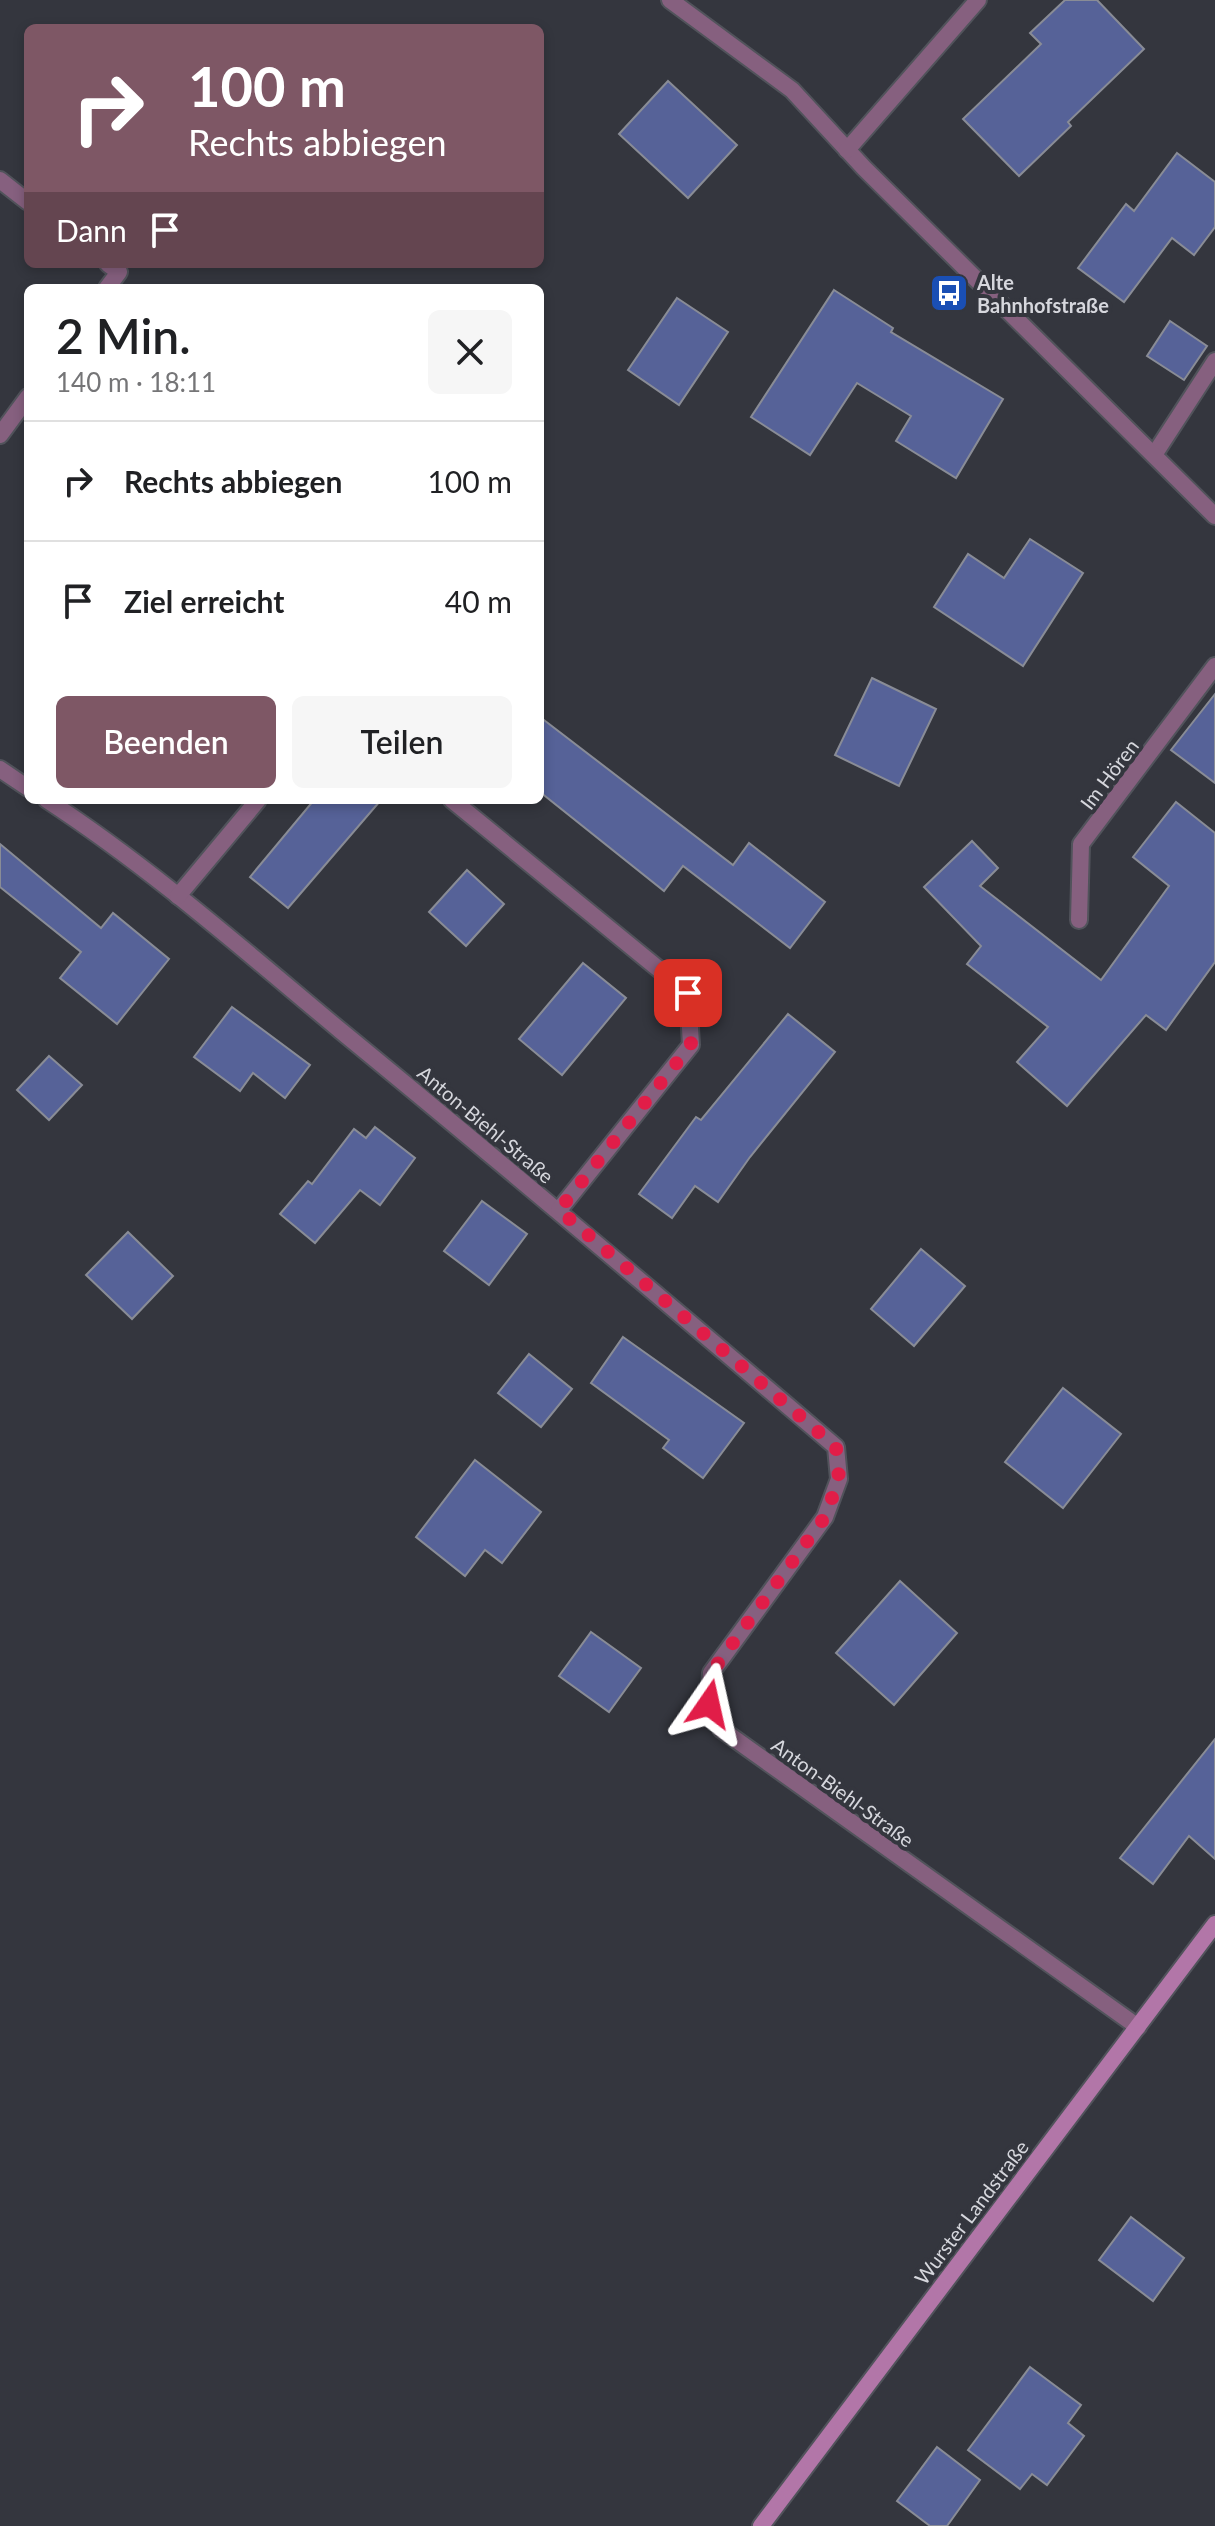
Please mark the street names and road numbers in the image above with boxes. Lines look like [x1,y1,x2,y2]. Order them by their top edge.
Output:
street label: Im Hören [1075,734,1143,814]
street label: Anton-Biehl-Straße [413,1060,559,1188]
street label: Anton-Biehl-Straße [767,1732,919,1852]
street label: Wurster Landstraße [909,2135,1033,2289]

